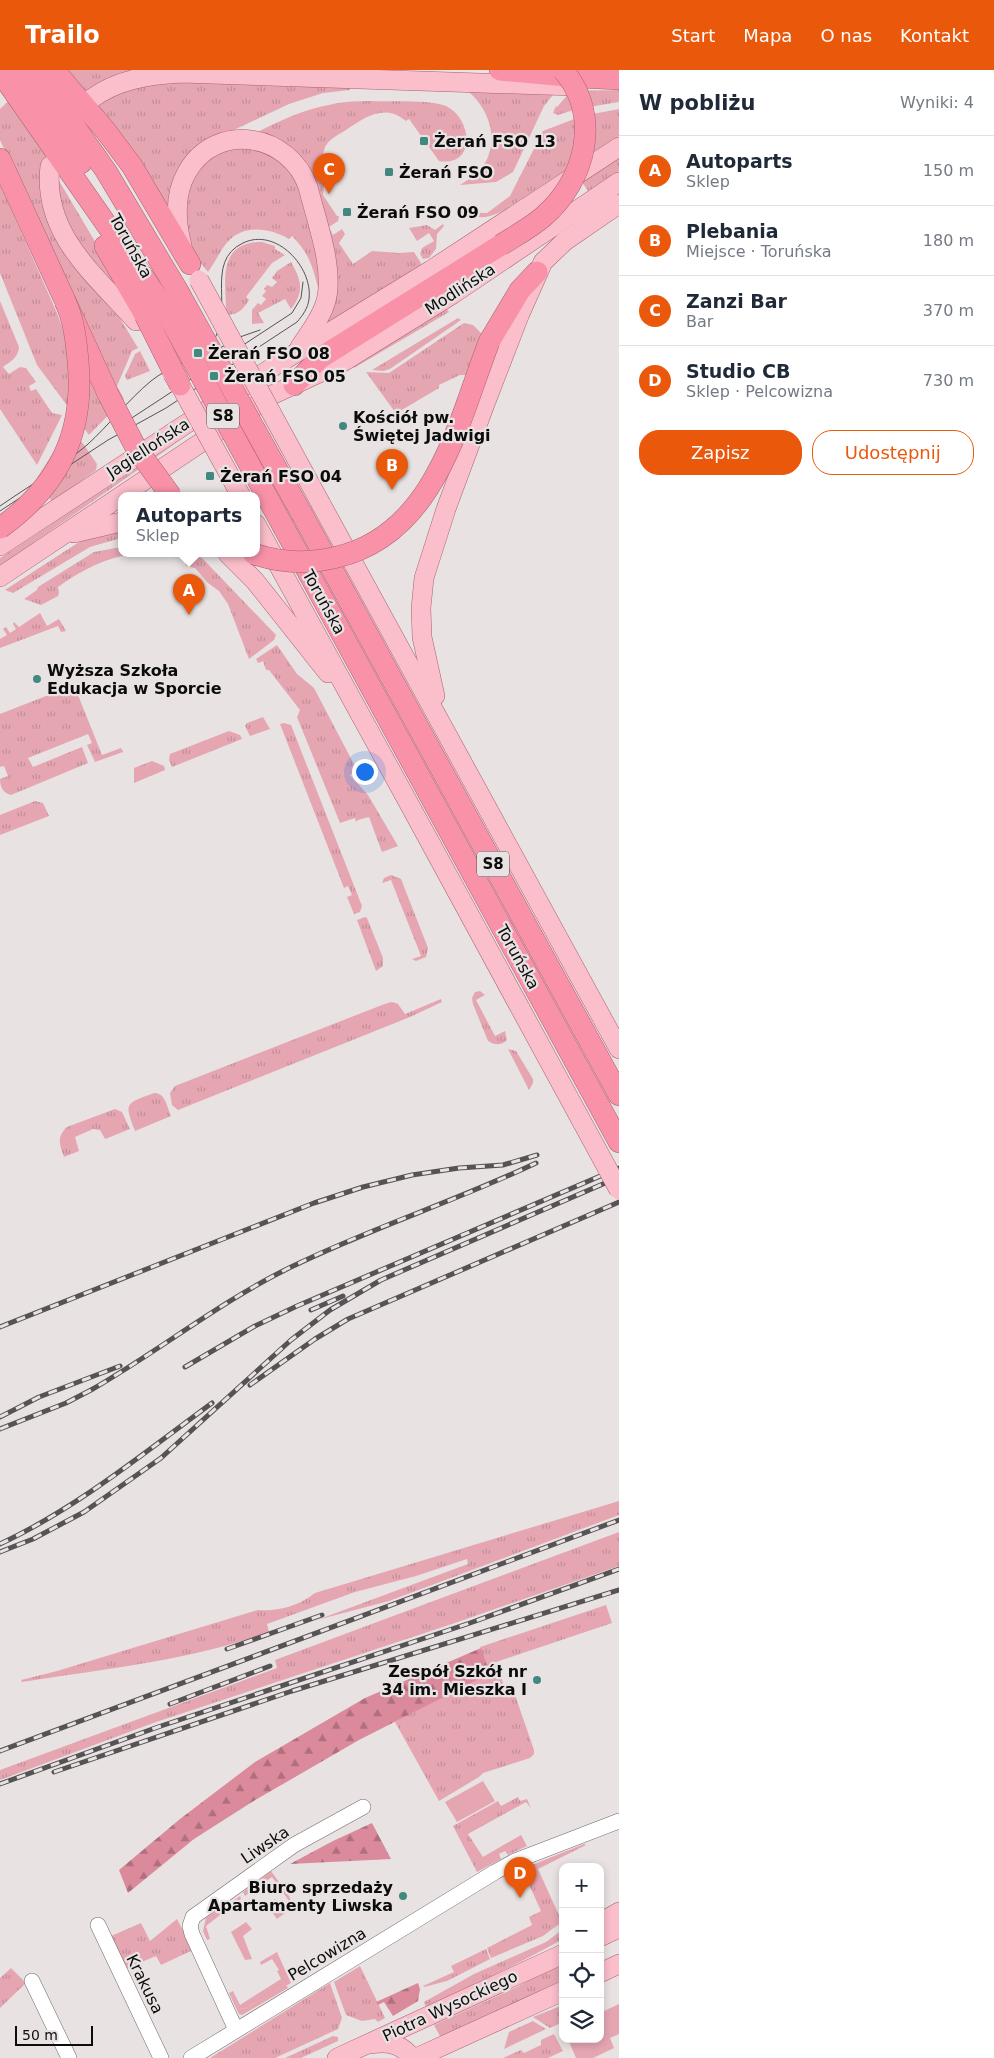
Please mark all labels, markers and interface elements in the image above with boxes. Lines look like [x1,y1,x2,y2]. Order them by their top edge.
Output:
text: Trailo [25,21,100,49]
text: Start [671,25,715,46]
text: Mapa [743,25,792,46]
text: O nas [820,25,872,46]
text: Kontakt [900,25,969,46]
text: W pobliżu [639,91,756,115]
text: Wyniki: 4 [900,93,974,112]
place label: Żerań FSO 13 [434,132,556,151]
marker: Żerań FSO 13 [418,135,430,147]
text: Autoparts [686,150,793,172]
pin: C [313,153,345,194]
text: A [649,161,661,180]
text: 150 m [923,161,974,180]
place label: Żerań FSO [399,163,493,182]
marker: Żerań FSO [383,166,395,178]
text: Sklep [686,172,730,191]
place label: Żerań FSO 09 [357,203,479,222]
marker: Żerań FSO 09 [341,206,353,218]
street label: Toruńska [105,210,156,282]
text: Plebania [686,220,779,242]
text: B [649,231,661,250]
text: 180 m [923,231,974,250]
text: Miejsce · Toruńska [686,242,832,261]
street label: Modlińska [421,259,499,319]
text: Zanzi Bar [686,290,787,312]
text: C [649,301,661,320]
text: 370 m [923,301,974,320]
text: Bar [686,312,713,331]
place label: Żerań FSO 08 [208,344,330,363]
marker: Żerań FSO 08 [192,347,204,359]
text: Studio CB [686,360,791,382]
place label: Żerań FSO 05 [224,367,346,386]
marker: Żerań FSO 05 [208,370,220,382]
text: D [648,371,662,390]
text: 730 m [923,371,974,390]
text: Sklep · Pelcowizna [686,382,833,401]
road number: S8 [207,404,239,428]
place label: Kościół pw. Świętej Jadwigi [353,408,491,445]
street label: Jagiellońska [102,414,193,482]
marker: Kościół pw. Świętej Jadwigi [337,420,349,432]
button: Zapisz [639,430,802,475]
button: Udostępnij [812,430,974,475]
pin: B [376,449,408,490]
place label: Żerań FSO 04 [220,467,342,486]
marker: Żerań FSO 04 [204,470,216,482]
popup [118,492,260,557]
text: Autoparts [136,504,242,526]
text: Sklep [136,526,180,545]
street label: Toruńska [298,566,349,638]
pin: A [173,574,205,615]
place label: Wyższa Szkoła Edukacja w Sporcie [47,661,222,698]
marker: Wyższa Szkoła Edukacja w Sporcie [31,673,43,685]
your location [352,759,378,785]
road number: S8 [477,852,509,876]
street label: Toruńska [492,921,543,993]
place label: Zespół Szkół nr 34 im. Mieszka I [381,1662,527,1699]
marker: Zespół Szkół nr 34 im. Mieszka I [531,1674,543,1686]
street label: Liwska [237,1822,293,1868]
pin: D [504,1857,536,1898]
map controls [559,1863,604,2043]
button: + [559,1863,604,1908]
place label: Biuro sprzedaży Apartamenty Liwska [208,1878,394,1915]
marker: Biuro sprzedaży Apartamenty Liwska [397,1890,409,1902]
button: − [559,1908,604,1953]
street label: Pelcowizna [284,1923,370,1985]
street label: Krakusa [122,1951,168,2017]
button: locate [559,1953,604,1998]
street label: Piotra Wysockiego [380,1966,520,2046]
button: layers [559,1998,604,2043]
scale bar [15,2023,92,2046]
text: 50 m [22,2027,58,2043]

